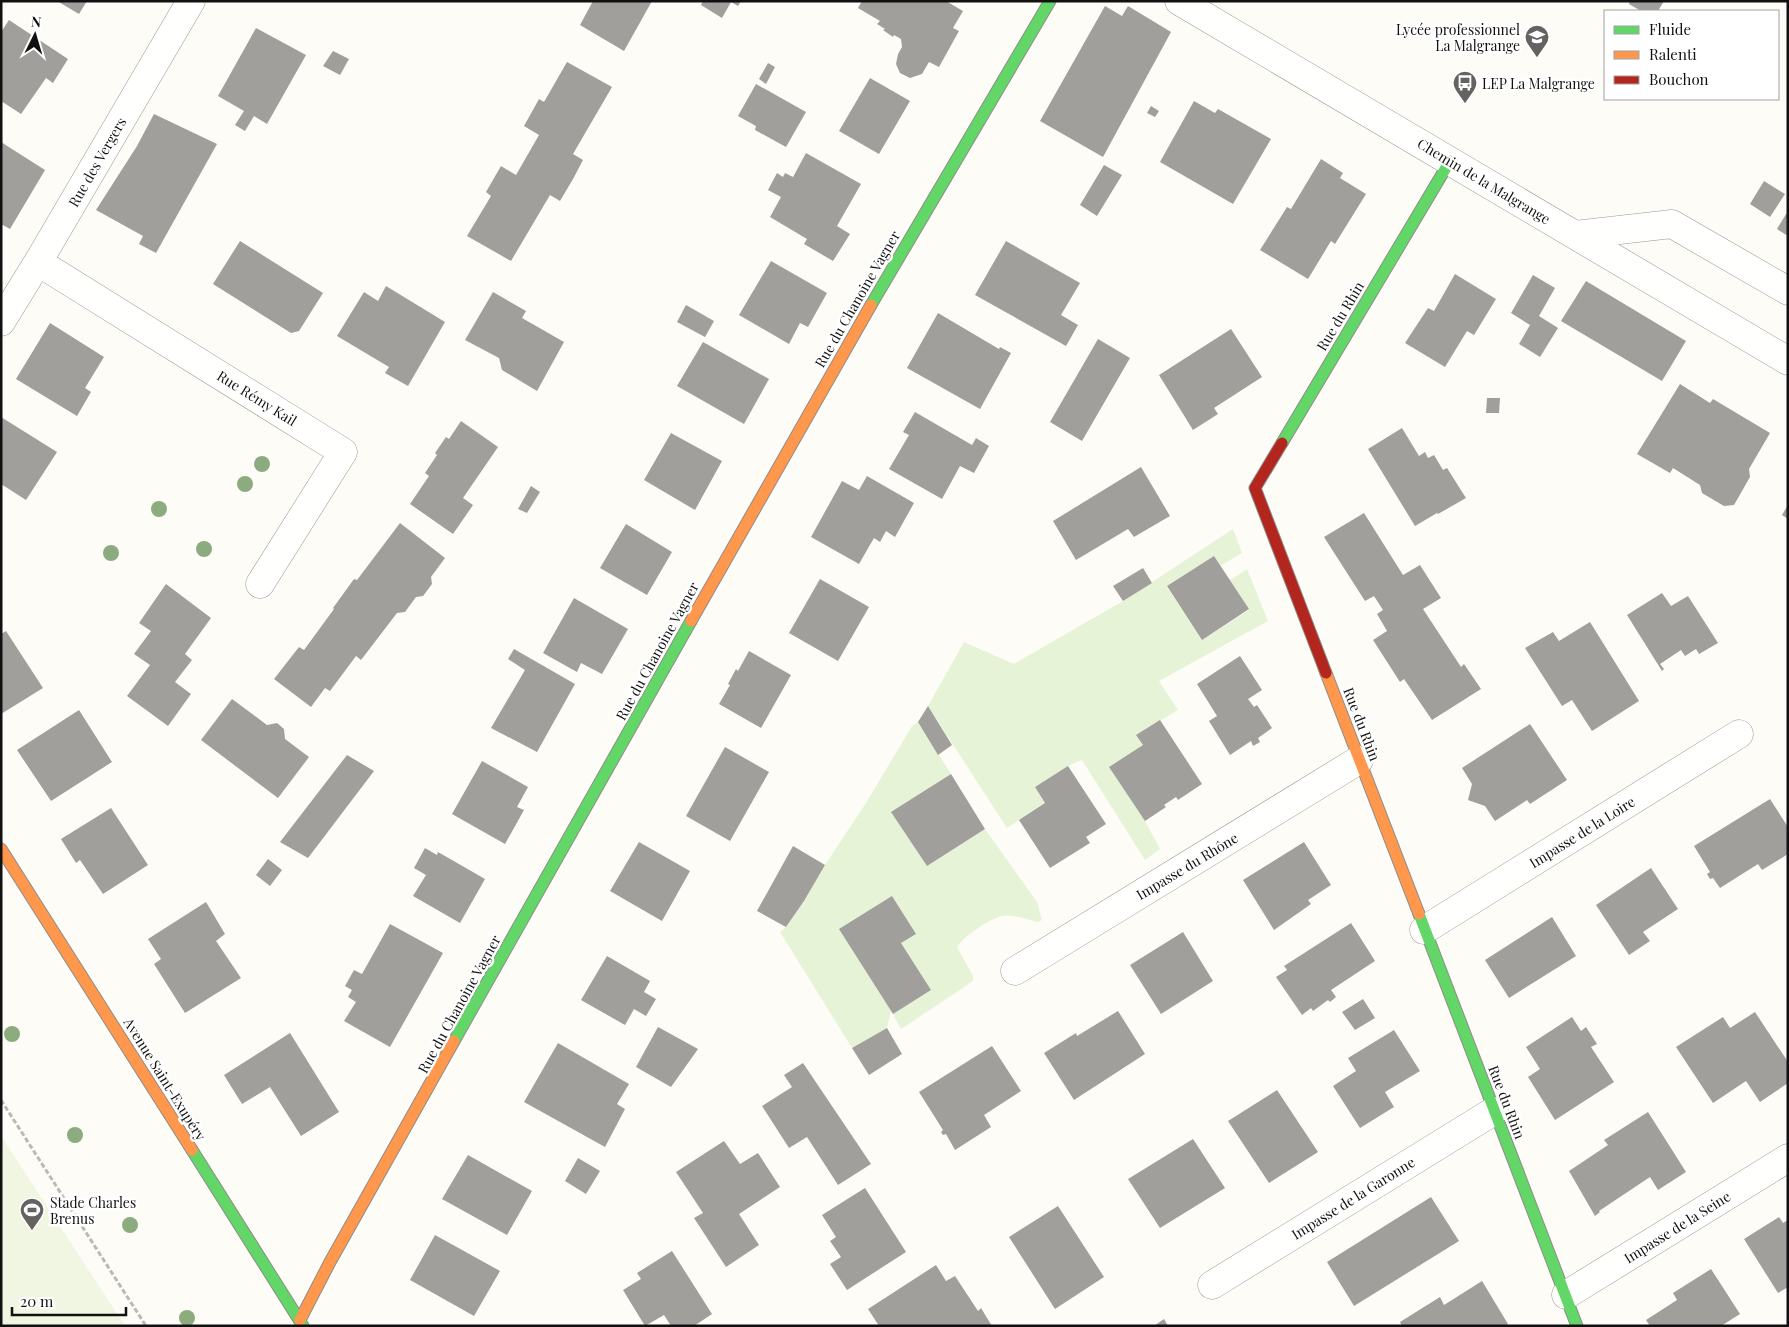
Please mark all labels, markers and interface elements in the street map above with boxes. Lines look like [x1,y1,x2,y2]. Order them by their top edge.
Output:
north arrow [10,10,60,60]
legend [1604,10,1779,100]
text: N [30,12,42,31]
text: Fluide [1649,19,1691,39]
place label: Lycée professionnel La Malgrange [1396,20,1520,55]
school or university icon: Lycée professionnel La Malgrange [1524,24,1550,58]
text: Ralenti [1649,44,1697,64]
text: Bouchon [1649,69,1709,89]
bus stop icon: LEP La Malgrange [1452,70,1478,104]
place label: LEP La Malgrange [1482,74,1595,93]
street label: Rue des Vergers [64,114,130,210]
street label: Chemin de la Malgrange [1414,134,1554,228]
street label: Rue du Chanoine Vagner [810,226,904,371]
street label: Rue du Rhin [1312,277,1368,354]
street label: Rue Rémy Kail [214,366,300,430]
street label: Rue du Chanoine Vagner [611,578,703,723]
street label: Rue du Rhin [1339,685,1385,764]
street label: Impasse de la Loire [1526,792,1638,872]
street label: Impasse du Rhône [1133,828,1241,904]
street label: Rue du Chanoine Vagner [413,931,505,1076]
street label: Avenue Saint-Exupéry [119,1013,210,1144]
street label: Rue du Rhin [1484,1063,1530,1142]
street label: Impasse de la Garonne [1288,1152,1418,1244]
street label: Impasse de la Seine [1620,1187,1734,1267]
place label: Stade Charles Brenus [50,1193,136,1228]
sports icon: Stade Charles Brenus [19,1197,45,1231]
scale bar [12,1284,126,1316]
text: 20 m [20,1291,54,1311]

